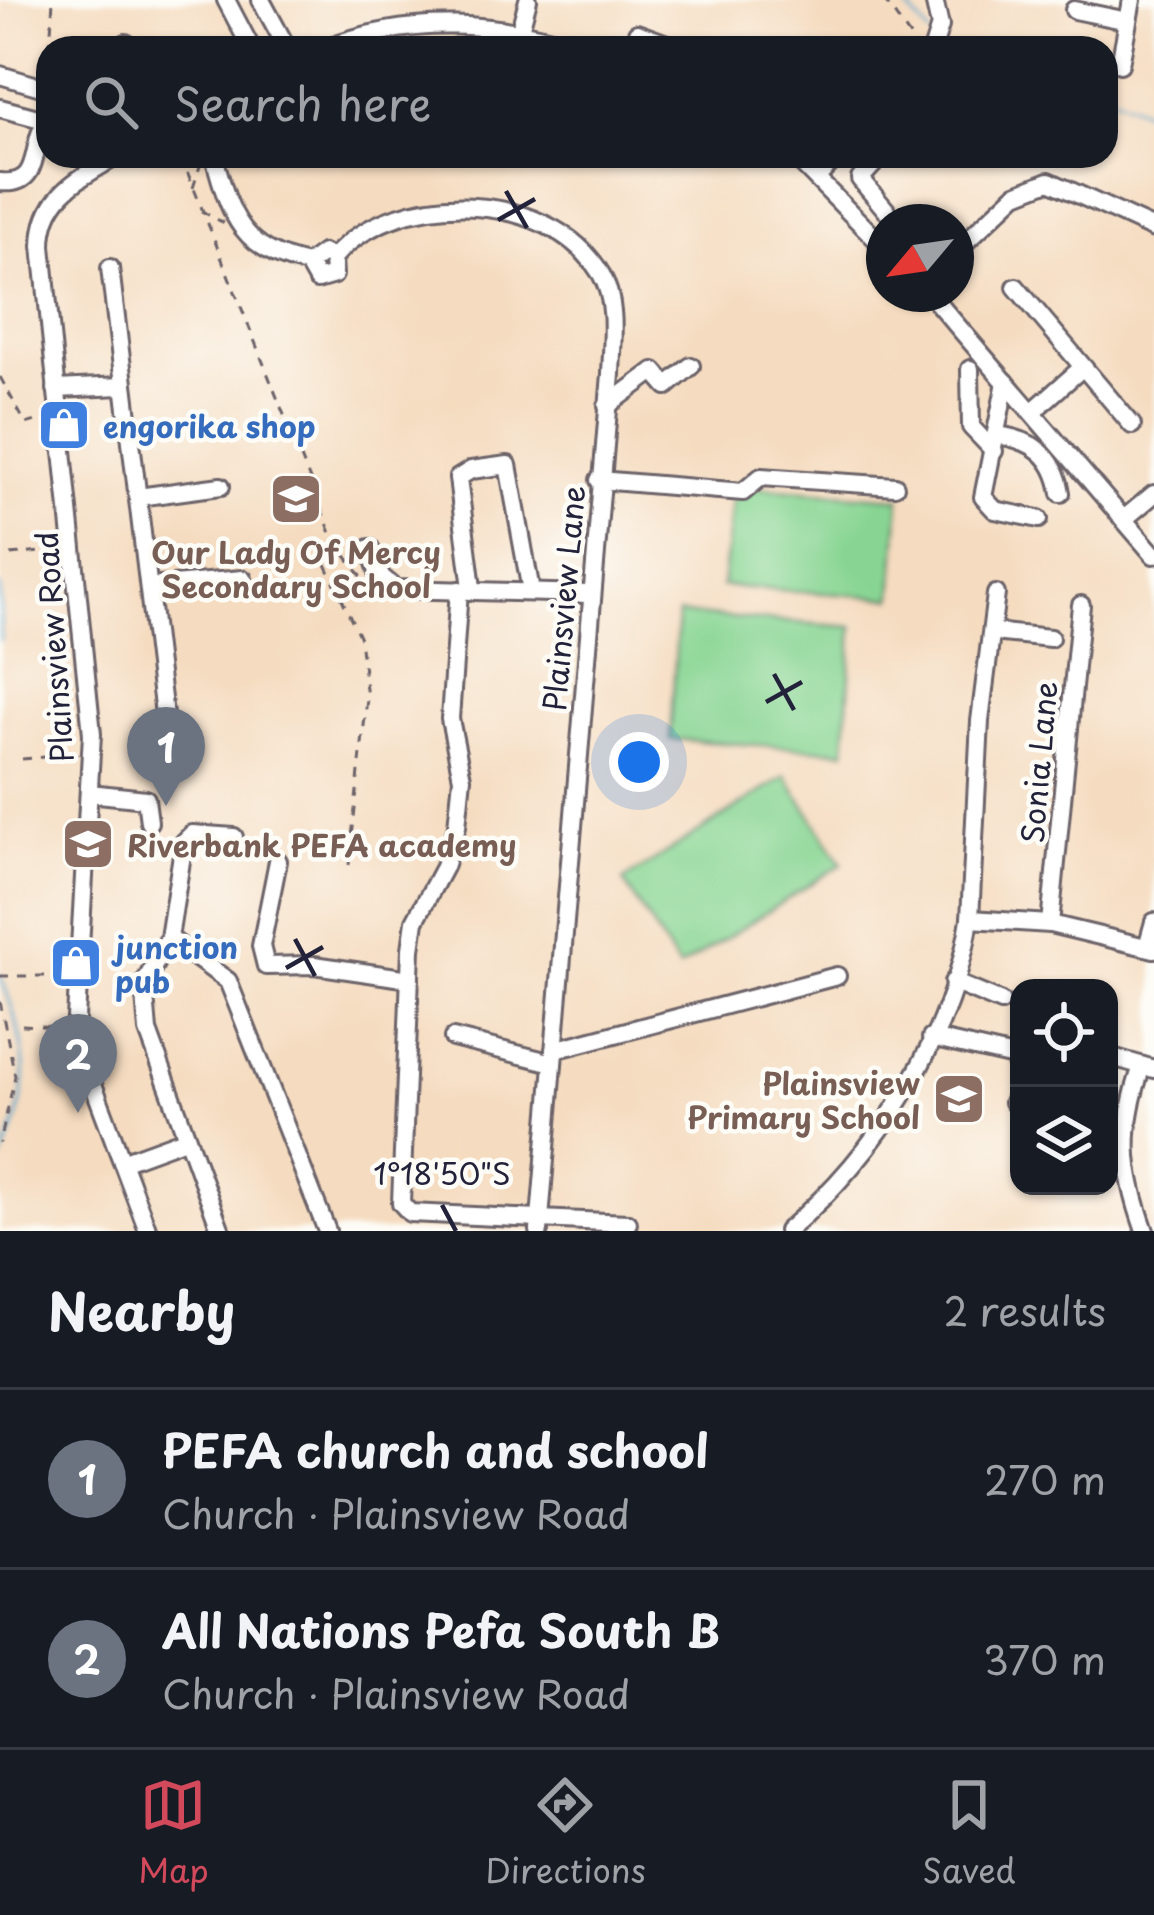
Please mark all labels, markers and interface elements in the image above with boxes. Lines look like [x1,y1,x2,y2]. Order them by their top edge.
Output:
search box [36,36,1118,168]
text: Search here [174,68,431,136]
icon: search [78,69,144,135]
north arrow [866,204,974,312]
shop icon: engorika shop [36,397,92,453]
place label: engorika shop [103,403,316,448]
school or university icon: Our Lady Of Mercy Secondary School [268,471,324,527]
street label: Plainsview Lane [531,483,595,713]
place label: Our Lady Of Mercy Secondary School [151,529,441,608]
street label: Plainsview Road [22,530,84,764]
street label: Sonia Lane [1009,679,1067,845]
pin: 1 [127,707,205,806]
your location [609,732,669,792]
school or university icon: Riverbank PEFA academy [60,816,116,872]
place label: Riverbank PEFA academy [127,822,517,867]
place label: junction pub [111,924,238,1003]
shop icon: junction pub [48,935,104,991]
map controls [1010,979,1118,1195]
button: locate [1010,979,1118,1087]
pin: 2 [39,1014,117,1113]
place label: Plainsview Primary School [687,1060,920,1139]
school or university icon: Plainsview Primary School [931,1071,987,1127]
button: layers [1010,1087,1118,1195]
text: 1°18'50"S [373,1150,511,1195]
text: Nearby [48,1271,235,1348]
text: 2 results [944,1280,1106,1339]
text: PEFA church and school [162,1415,709,1483]
text: 1 [78,1449,96,1508]
text: 270 m [984,1449,1106,1508]
text: Church · Plainsview Road [162,1483,630,1542]
text: All Nations Pefa South B [162,1595,720,1663]
text: 2 [73,1629,101,1688]
text: 370 m [983,1629,1106,1688]
text: Church · Plainsview Road [162,1663,630,1722]
tab: Map [138,1772,209,1894]
tab: Directions [485,1772,646,1894]
tab: Saved [922,1772,1016,1894]

